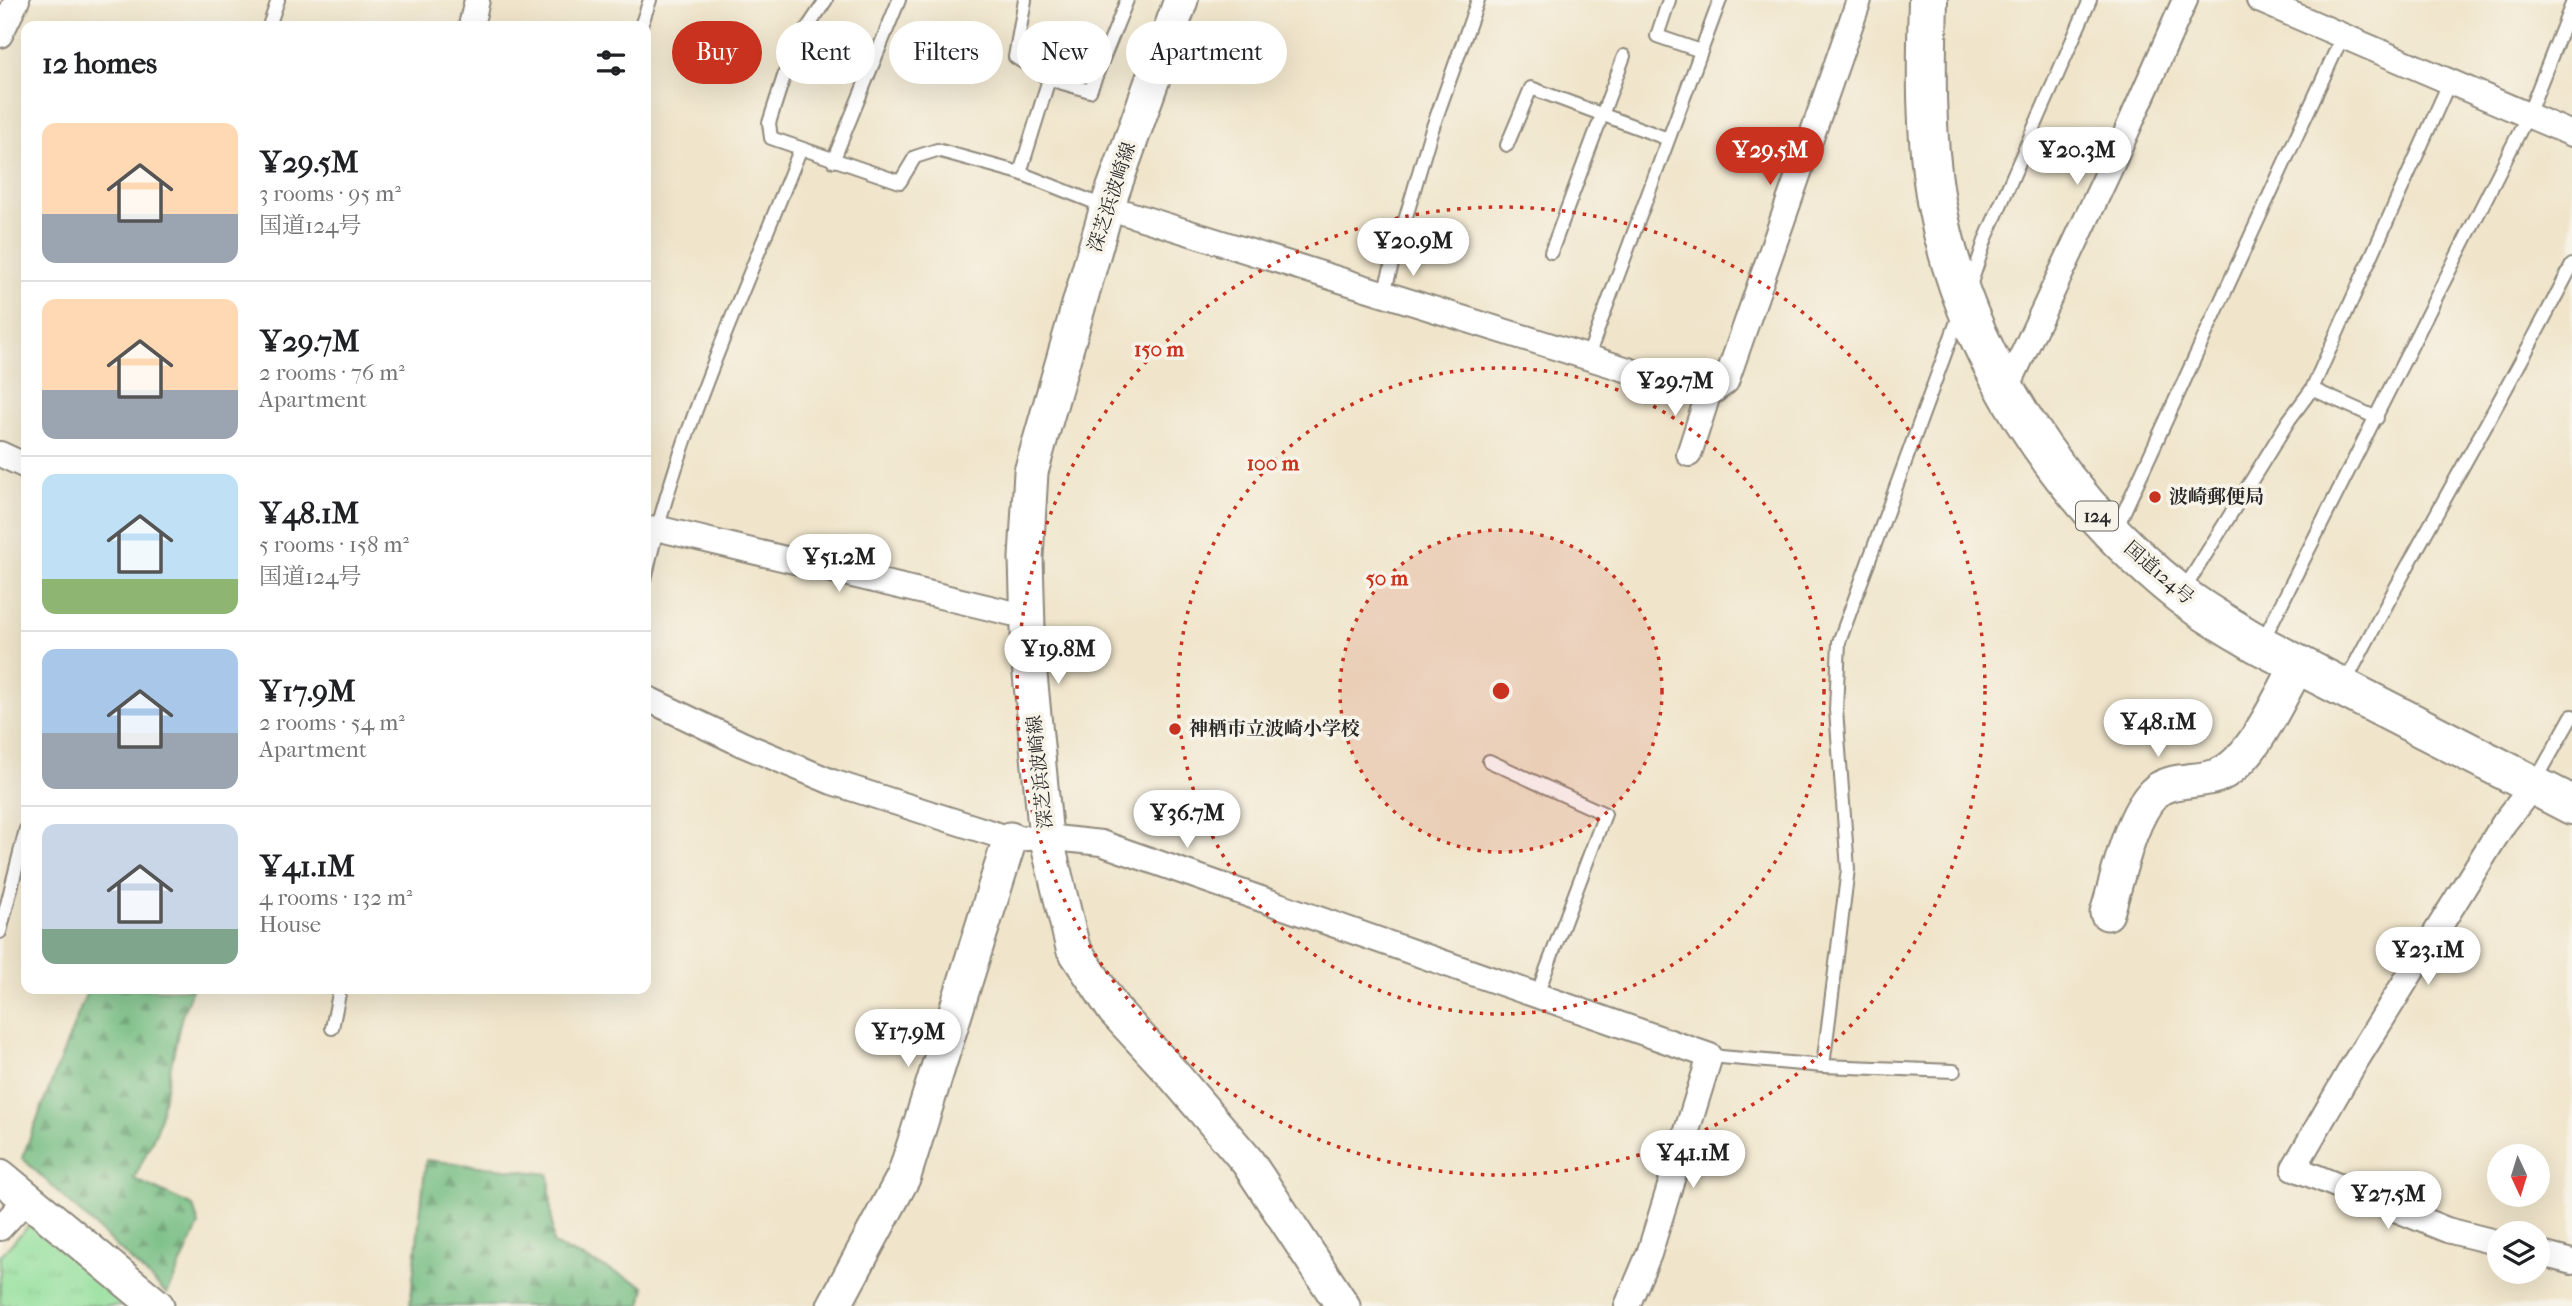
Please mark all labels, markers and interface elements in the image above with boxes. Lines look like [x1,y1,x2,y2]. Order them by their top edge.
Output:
chip: Buy [672,21,762,84]
chip: Rent [776,21,875,84]
chip: Filters [889,21,1003,84]
chip: New [1017,21,1112,84]
chip: Apartment [1126,21,1287,84]
icon: filters [592,44,630,82]
text: 12 homes [42,46,157,81]
pin: ¥29.5M [1713,128,1827,187]
pin: ¥20.3M [2020,128,2134,187]
text: ¥29.5M [1732,136,1808,163]
text: ¥20.3M [2038,136,2116,163]
street label: 深芝浜波崎線 [1084,139,1140,255]
text: ¥29.5M [259,145,358,180]
icon: home [98,151,182,235]
text: 3 rooms · 95 m² [259,180,401,207]
text: 国道124号 [259,212,362,239]
pin: ¥20.9M [1356,218,1470,278]
text: ¥20.9M [1373,227,1453,254]
text: ¥29.7M [259,324,360,359]
icon: home [98,327,182,411]
text: 150 m [1134,337,1185,361]
pin: ¥29.7M [1618,358,1732,418]
text: 2 rooms · 76 m² [259,359,405,386]
text: ¥29.7M [1636,367,1714,394]
text: Apartment [259,386,367,413]
text: 100 m [1247,451,1300,475]
place label: 波崎郵便局 [2169,486,2264,508]
marker: 波崎郵便局 [2147,489,2163,505]
text: ¥48.1M [259,496,359,531]
icon: home [98,502,182,586]
road number: 124 [2076,502,2118,530]
text: 5 rooms · 158 m² [259,531,409,558]
pin: ¥51.2M [782,534,896,594]
street label: 国道124号 [2120,537,2198,609]
text: ¥51.2M [802,543,876,570]
text: 国道124号 [259,563,362,590]
text: 50 m [1366,566,1409,590]
pin: ¥19.8M [1001,626,1115,686]
text: ¥19.8M [1020,635,1096,662]
text: ¥17.9M [259,674,356,709]
icon: home [98,677,182,761]
centre of rings [1489,679,1513,703]
pin: ¥48.1M [2101,700,2215,759]
text: ¥48.1M [2120,708,2196,735]
text: 2 rooms · 54 m² [259,709,405,736]
street label: 深芝浜波崎線 [1023,714,1057,830]
place label: 神栖市立波崎小学校 [1189,718,1360,740]
marker: 神栖市立波崎小学校 [1167,721,1183,737]
text: Apartment [259,736,367,763]
pin: ¥36.7M [1130,790,1244,850]
text: ¥36.7M [1149,799,1225,826]
text: ¥41.1M [259,849,355,884]
icon: home [98,852,182,936]
text: 4 rooms · 132 m² [259,884,413,911]
text: House [259,911,321,938]
pin: ¥23.1M [2371,928,2485,987]
text: ¥23.1M [2392,936,2464,963]
pin: ¥17.9M [851,1010,965,1069]
text: ¥17.9M [871,1018,945,1045]
pin: ¥41.1M [1636,1130,1750,1190]
text: ¥41.1M [1656,1139,1730,1166]
north arrow [2487,1144,2550,1208]
map controls [2487,1144,2550,1284]
pin: ¥27.5M [2331,1172,2445,1231]
text: ¥27.5M [2351,1180,2425,1207]
button: layers [2487,1221,2550,1284]

